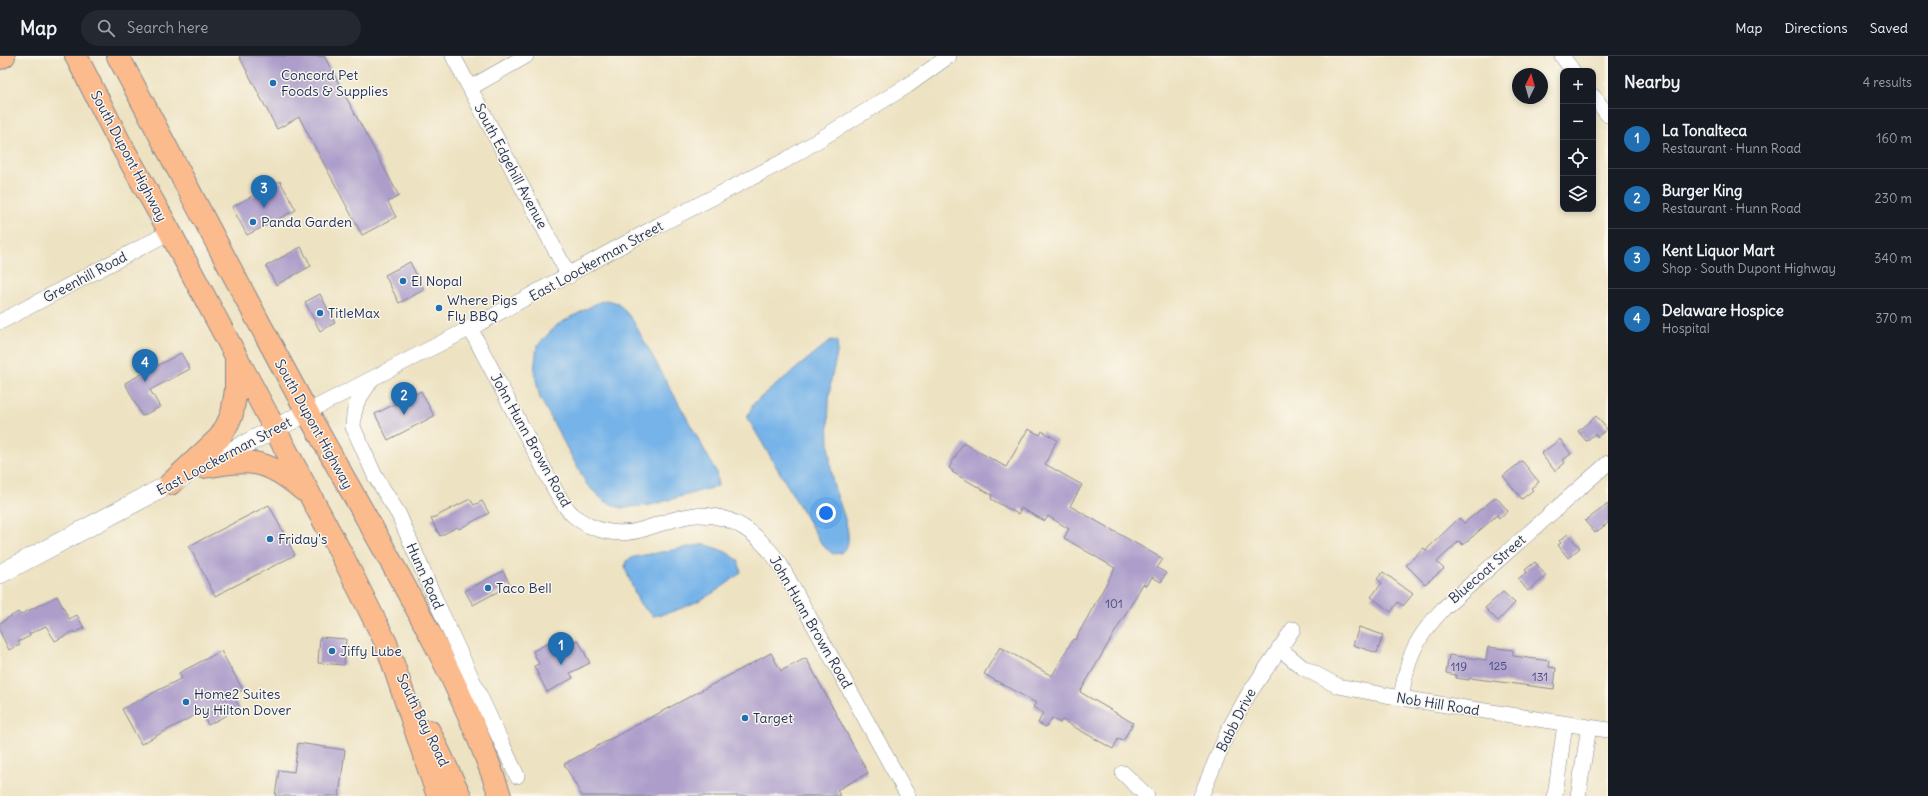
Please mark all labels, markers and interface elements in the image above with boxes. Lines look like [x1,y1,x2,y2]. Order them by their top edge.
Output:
search box [81,10,361,46]
text: Map [20,16,57,40]
icon: search [95,17,117,39]
text: Search here [127,18,208,37]
text: Map [1735,19,1762,37]
text: Directions [1784,19,1848,37]
text: Saved [1870,19,1908,37]
place label: Concord Pet Foods & Supplies [281,66,388,100]
north arrow [1512,68,1548,104]
map controls [1560,68,1596,212]
button: + [1560,68,1596,104]
text: Nearby [1624,71,1680,93]
text: 4 results [1863,74,1912,91]
marker: Concord Pet Foods & Supplies [268,78,278,88]
street label: South Dupont Highway [87,87,171,225]
street label: South Edgehill Avenue [470,100,552,232]
button: − [1560,104,1596,140]
text: La Tonalteca [1662,121,1747,140]
text: 1 [1634,130,1640,147]
text: 160 m [1876,130,1912,147]
button: locate [1560,140,1596,176]
text: Restaurant · Hunn Road [1662,140,1801,157]
pin: 3 [251,175,277,208]
button: layers [1560,176,1596,212]
text: Burger King [1662,181,1742,200]
text: 2 [1633,190,1641,207]
text: 230 m [1874,190,1912,207]
text: Restaurant · Hunn Road [1662,200,1801,217]
place label: Panda Garden [261,213,352,231]
marker: Panda Garden [248,217,258,227]
street label: East Loockerman Street [526,217,666,305]
text: Kent Liquor Mart [1662,241,1775,260]
street label: Greenhill Road [40,247,130,307]
text: 3 [1633,250,1641,267]
text: 340 m [1874,250,1912,267]
text: Shop · South Dupont Highway [1662,260,1836,277]
place label: El Nopal [411,272,462,290]
marker: El Nopal [398,276,408,286]
place label: Where Pigs Fly BBQ [447,291,517,325]
text: Delaware Hospice [1662,301,1784,320]
marker: Where Pigs Fly BBQ [434,303,444,313]
place label: TitleMax [328,304,380,322]
marker: TitleMax [315,308,325,318]
text: 4 [1633,310,1641,327]
text: 370 m [1875,310,1912,327]
text: Hospital [1662,320,1710,337]
pin: 4 [132,349,158,382]
street label: South Dupont Highway [271,356,357,492]
street label: John Hunn Brown Road [487,370,575,510]
pin: 2 [391,382,417,415]
street label: East Loockerman Street [154,413,295,499]
your location [816,503,836,523]
place label: Friday's [278,530,327,548]
street label: Bluecoat Street [1445,530,1529,607]
marker: Friday's [265,534,275,544]
street label: Hunn Road [402,540,448,612]
street label: John Hunn Brown Road [766,552,856,692]
place label: Taco Bell [496,579,552,597]
marker: Taco Bell [483,583,493,593]
house number: 101 [1105,596,1123,611]
pin: 1 [548,632,574,665]
place label: Jiffy Lube [340,642,402,660]
marker: Jiffy Lube [327,646,337,656]
house number: 125 [1489,658,1507,673]
house number: 119 [1451,659,1467,674]
house number: 131 [1532,669,1548,684]
street label: South Bay Road [393,671,453,769]
place label: Home2 Suites by Hilton Dover [194,685,291,719]
street label: Babb Drive [1212,685,1260,755]
street label: Nob Hill Road [1395,689,1481,719]
marker: Home2 Suites by Hilton Dover [181,697,191,707]
place label: Target [753,709,793,727]
marker: Target [740,713,750,723]

